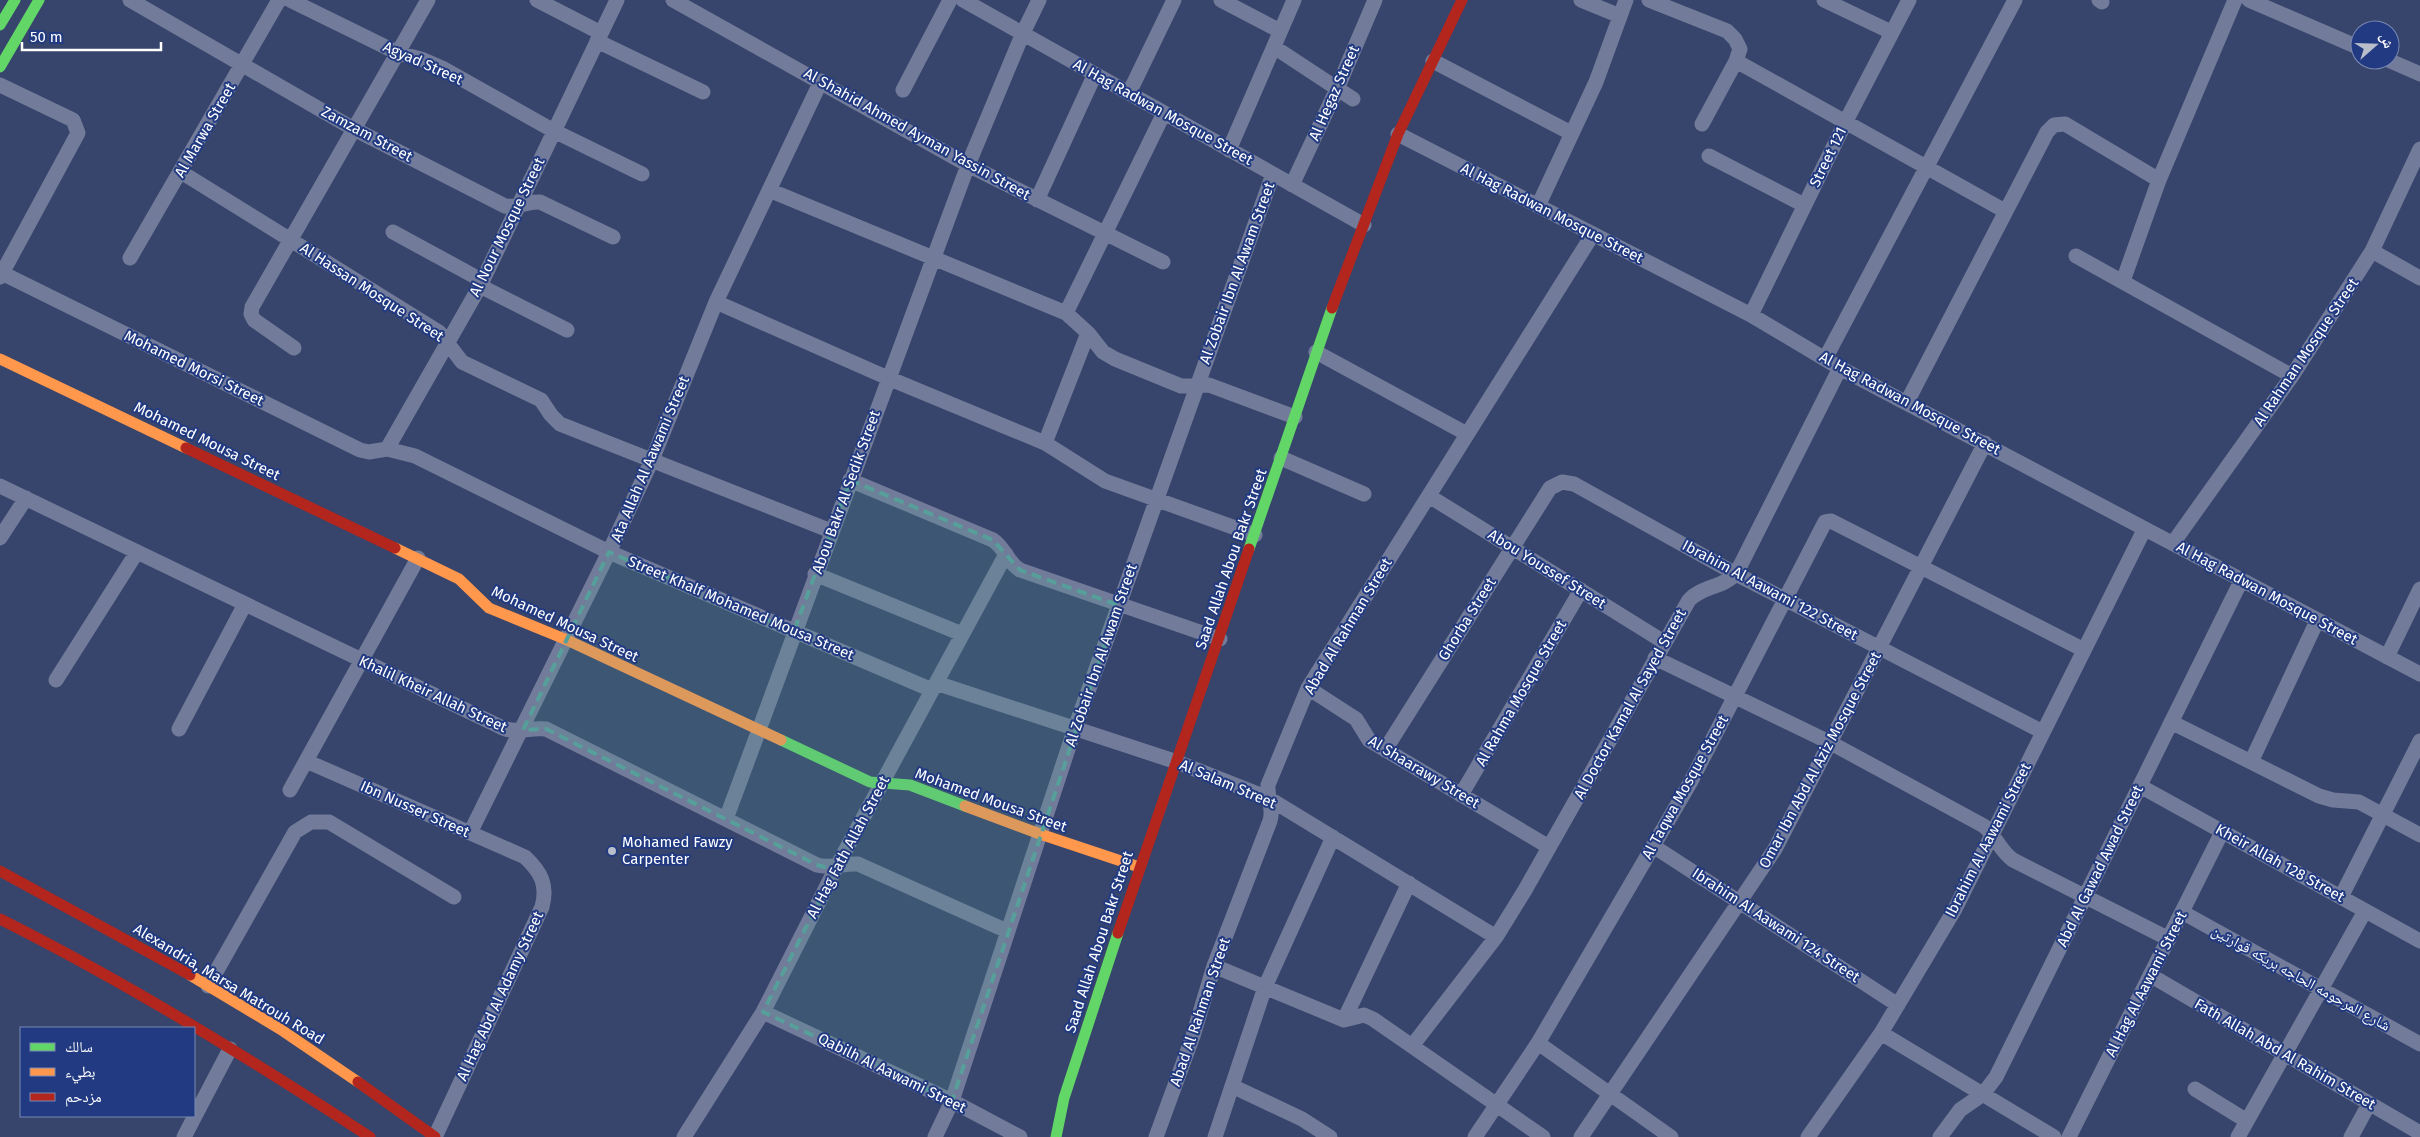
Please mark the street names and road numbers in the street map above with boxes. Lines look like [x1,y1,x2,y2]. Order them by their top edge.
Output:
street label: Agyad Street [380,37,466,89]
street label: Al Hegaz Street [1305,42,1363,143]
street label: Al Hag Radwan Mosque Street [1070,55,1256,169]
street label: Al Shahid Ahmed Ayman Yassin Street [801,64,1034,204]
street label: Al Marwa Street [171,79,240,180]
street label: Zamzam Street [318,102,416,166]
street label: Street 121 [1806,124,1850,190]
street label: Al Nour Mosque Street [465,154,549,299]
street label: Al Hag Radwan Mosque Street [1458,159,1647,267]
street label: Al Zobair Ibn Al Awam Street [1196,179,1279,366]
street label: Al Hassan Mosque Street [297,239,448,346]
street label: Al Rahman Mosque Street [2250,274,2363,429]
street label: Mohamed Morsi Street [121,326,267,410]
street label: Al Hag Radwan Mosque Street [1816,348,2004,459]
street label: Ata Allah Al Aawami Street [607,373,693,545]
street label: Mohamed Mousa Street [131,398,283,484]
street label: Abou Bakr Al Sedik Street [808,407,884,576]
street label: Saad Allah Abou Bakr Street [1192,466,1271,652]
street label: Abou Youssef Street [1485,525,1610,613]
street label: Ibrahim Al Aawami 122 Street [1679,536,1861,644]
street label: Al Hag Radwan Mosque Street [2173,538,2361,649]
street label: Street Khalf Mohamed Mousa Street [625,552,857,664]
street label: Abad Al Rahman Street [1300,554,1396,697]
street label: Al Zobair Ibn Al Awam Street [1061,561,1141,749]
street label: Ghorba Street [1434,574,1500,664]
street label: Mohamed Mousa Street [489,582,642,666]
street label: Al Doctor Kamal Al Sayed Street [1570,605,1690,802]
street label: Al Rahma Mosque Street [1472,616,1571,769]
street label: Omar Ibn Abd Al Aziz Mosque Street [1755,648,1885,871]
street label: Khalil Kheir Allah Street [356,652,510,736]
street label: Al Taqwa Mosque Street [1638,711,1732,862]
street label: Al Shaarawy Street [1365,732,1483,813]
street label: Al Salam Street [1177,756,1280,813]
street label: Ibrahim Al Aawami Street [1941,759,2035,920]
street label: Mohamed Mousa Street [913,764,1070,836]
street label: Al Hag Fath Allah Street [803,772,893,921]
street label: Ibn Nusser Street [358,777,473,841]
street label: Abd Al Gawad Awad Street [2053,782,2147,950]
street label: Kheir Allah 128 Street [2212,820,2348,906]
street label: Saad Allah Abou Bakr Street [1061,848,1137,1035]
street label: Ibrahim Al Aawami 124 Street [1689,864,1864,986]
street label: Al Hag Abd Al Adamy Street [453,908,547,1084]
street label: Al Hag Al Aawami Street [2101,908,2191,1060]
street label: Alexandria, Marsa Matrouh Road [130,920,328,1048]
street label: شارع المرحومه الحاجه بريكه قوارتين [2208,921,2394,1036]
street label: Abad Al Rahman Street [1166,935,1234,1089]
street label: Fath Allah Abd Al Rahim Street [2191,995,2379,1114]
street label: Qabilh Al Aawami Street [815,1029,970,1117]

